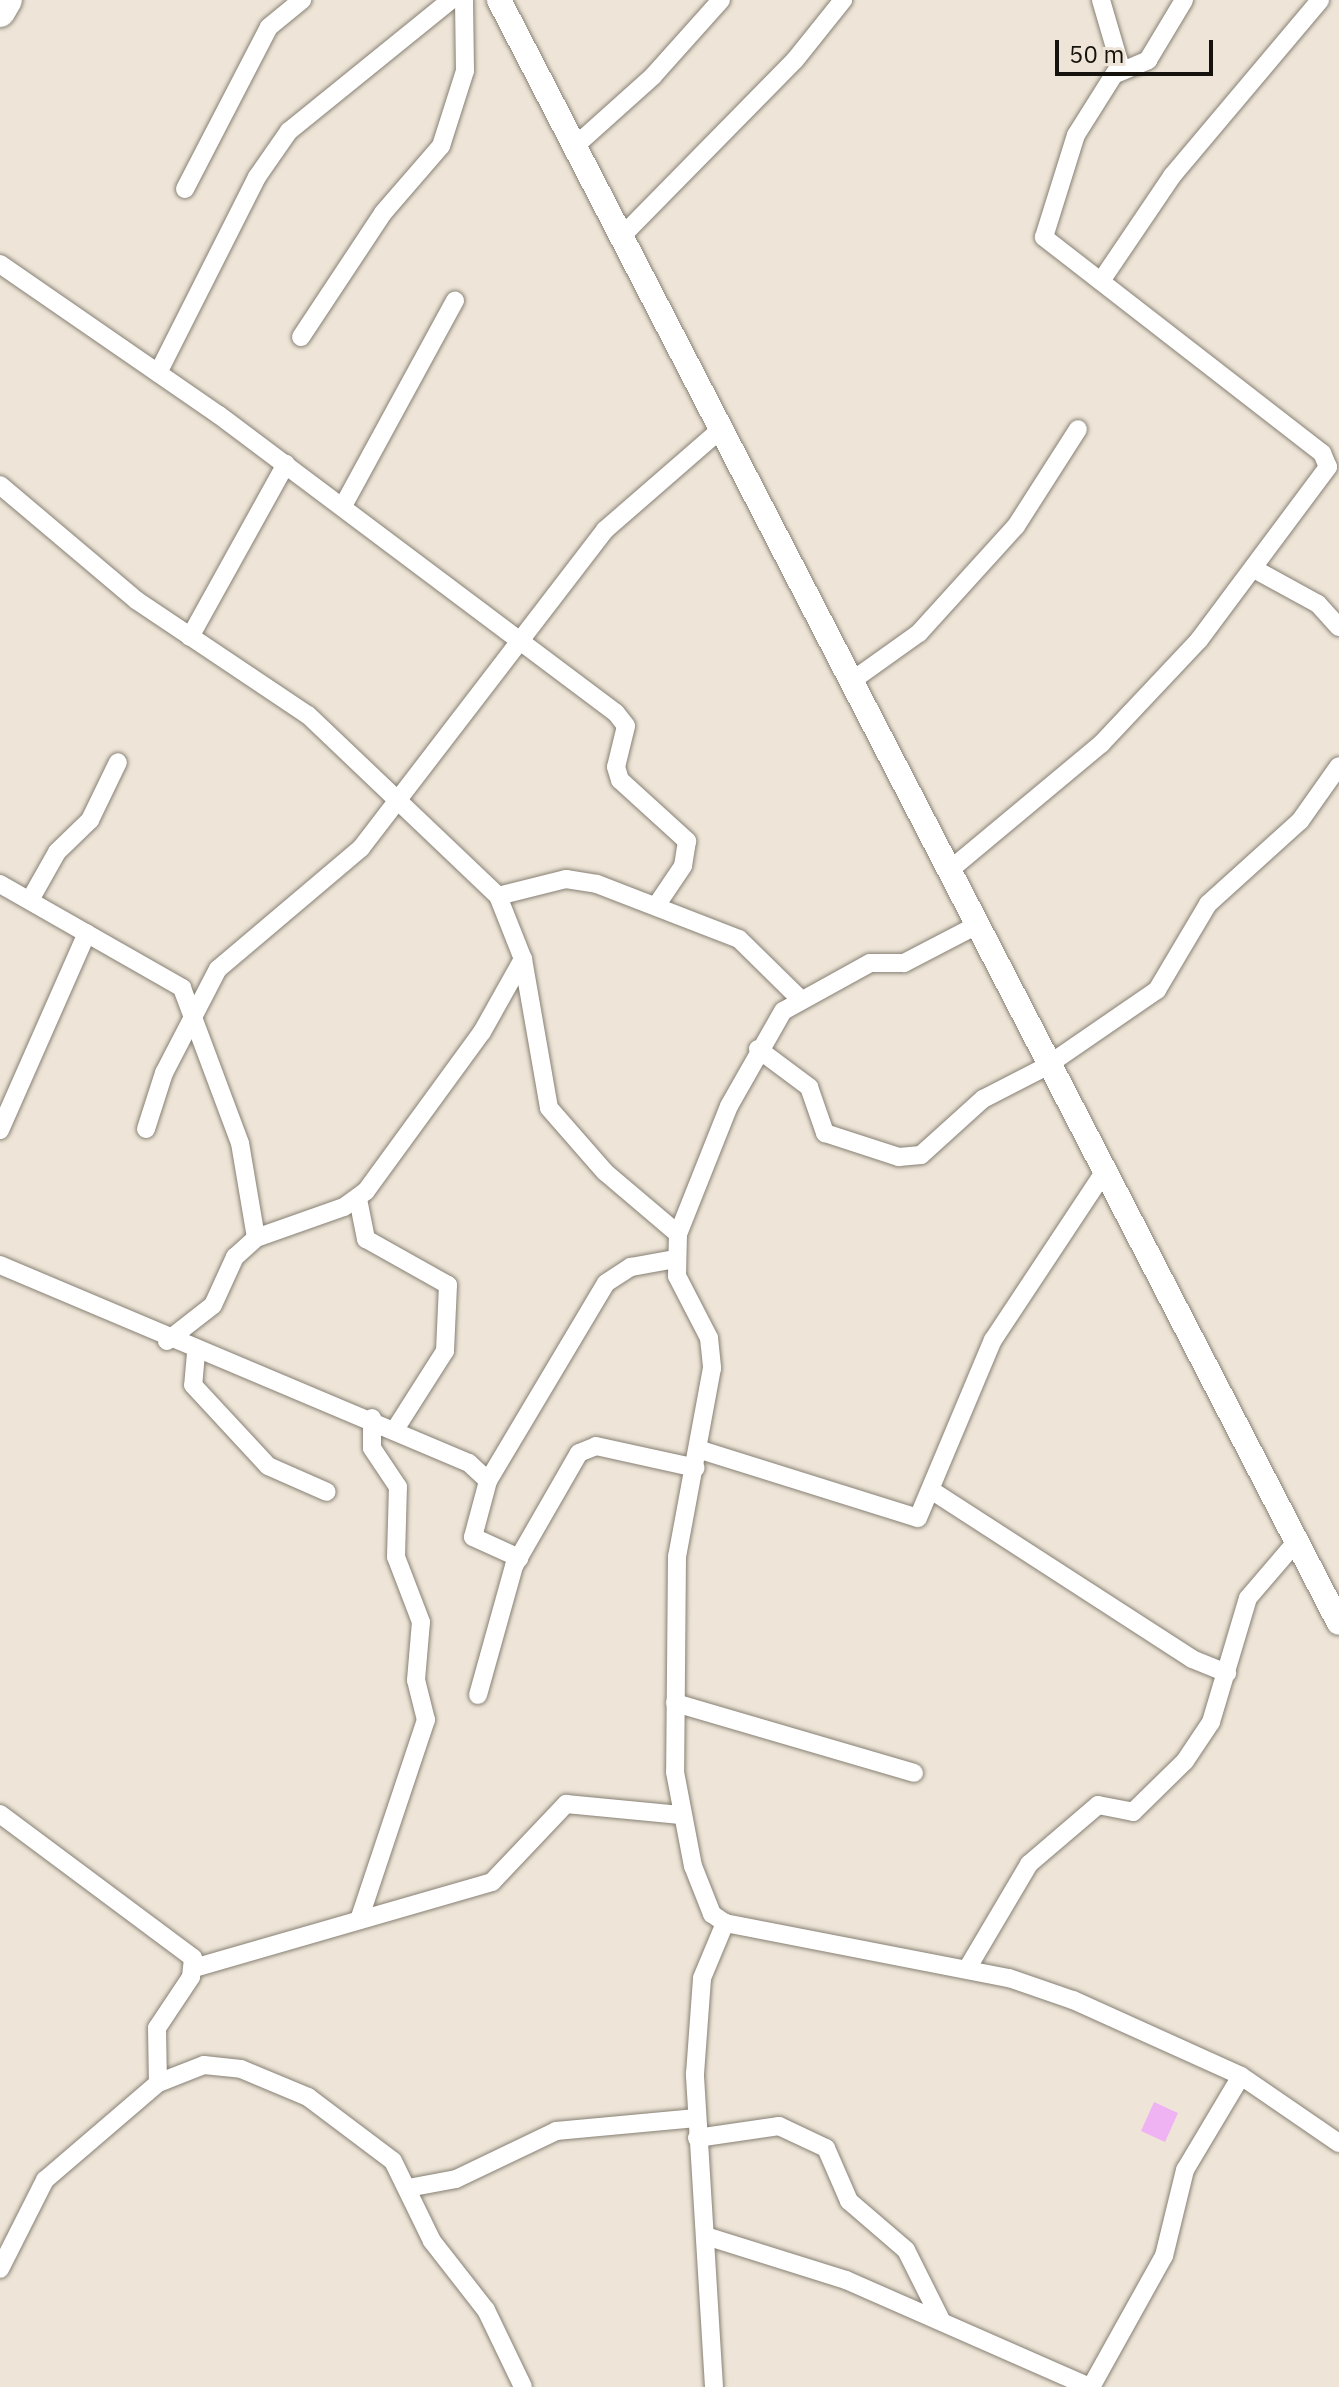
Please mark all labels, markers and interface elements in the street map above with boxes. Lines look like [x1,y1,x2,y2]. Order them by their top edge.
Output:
scale bar [1059,24,1217,74]
text: 50 m [1069,38,1124,70]

